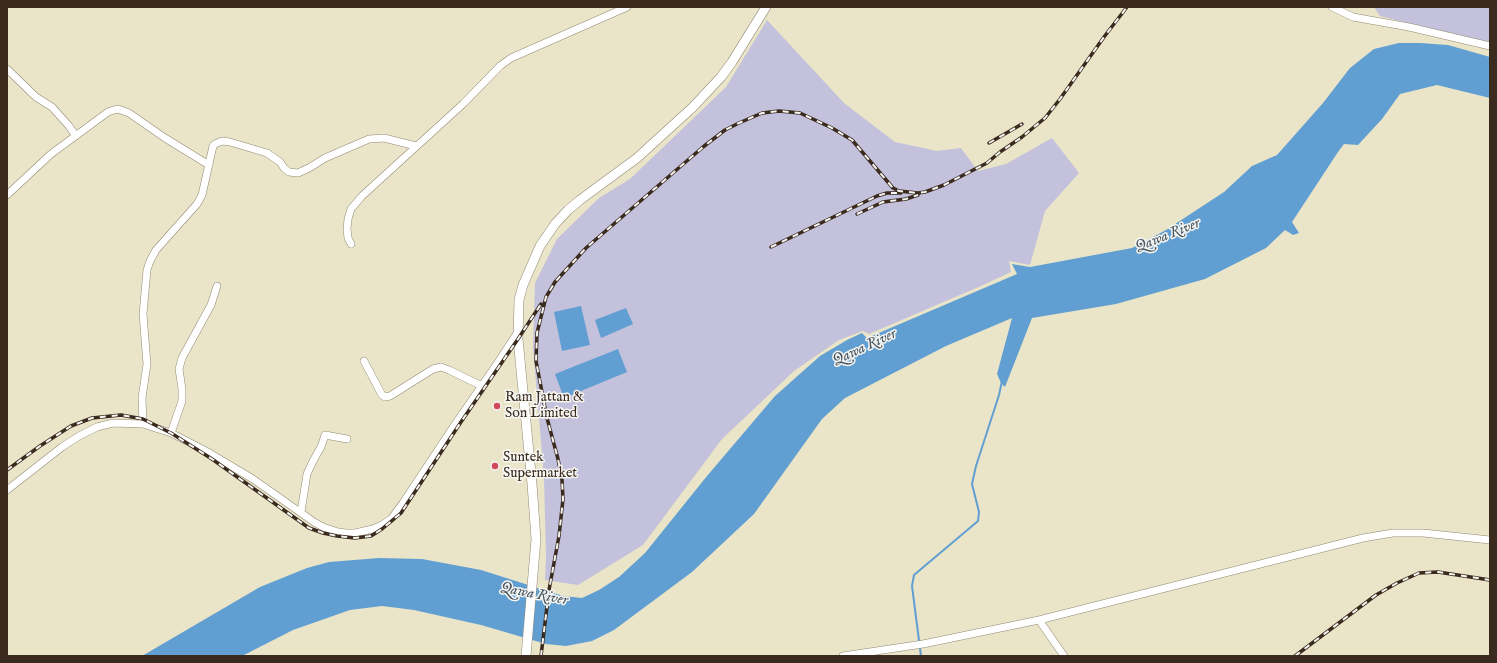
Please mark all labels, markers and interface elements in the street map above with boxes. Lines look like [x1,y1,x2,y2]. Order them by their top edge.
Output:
water label: Qawa River [1133,215,1203,257]
water label: Qawa River [830,325,900,371]
place label: Ram Jattan & Son Limited [505,390,584,422]
marker: Ram Jattan & Son Limited [492,401,502,411]
place label: Suntek Supermarket [503,450,577,482]
marker: Suntek Supermarket [490,461,500,471]
water label: Qawa River [499,580,569,610]

